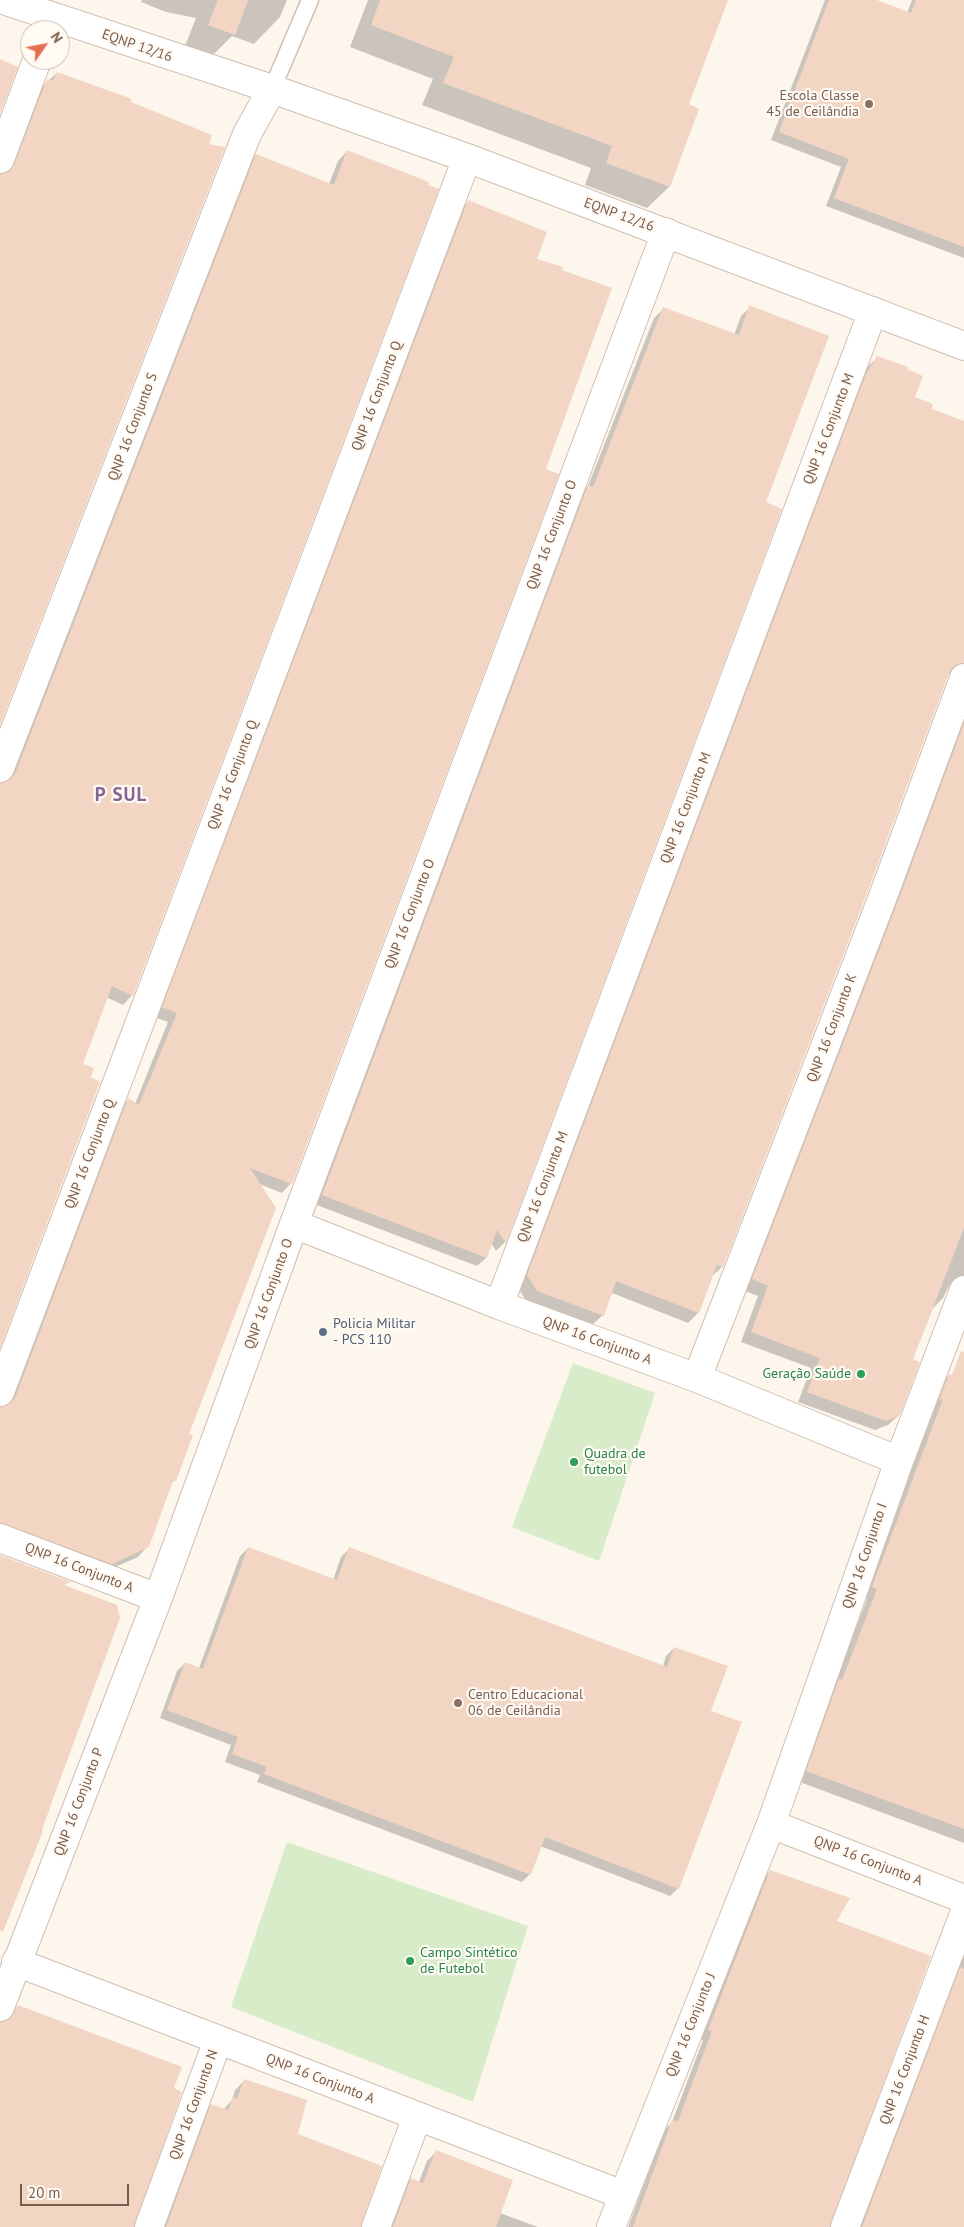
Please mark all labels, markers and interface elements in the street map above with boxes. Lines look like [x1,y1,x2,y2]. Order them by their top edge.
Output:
north arrow [20,20,70,70]
street label: EQNP 12/16 [99,26,175,66]
text: N [47,29,67,46]
place label: Escola Classe 45 de Ceilândia [766,88,859,120]
marker: Escola Classe 45 de Ceilândia [863,98,875,110]
street label: EQNP 12/16 [582,195,656,235]
street label: QNP 16 Conjunto Q [348,339,406,453]
street label: QNP 16 Conjunto S [105,371,161,483]
street label: QNP 16 Conjunto M [800,371,858,487]
street label: QNP 16 Conjunto O [523,478,581,592]
street label: QNP 16 Conjunto Q [204,718,262,832]
street label: QNP 16 Conjunto M [657,750,715,866]
district label: P SUL [94,785,148,807]
street label: QNP 16 Conjunto O [381,857,439,971]
street label: QNP 16 Conjunto K [803,971,861,1085]
street label: QNP 16 Conjunto Q [61,1097,119,1211]
street label: QNP 16 Conjunto M [514,1129,572,1245]
street label: QNP 16 Conjunto O [241,1236,297,1352]
street label: QNP 16 Conjunto A [540,1313,654,1369]
place label: Policia Militar - PCS 110 [333,1316,416,1348]
marker: Policia Militar - PCS 110 [317,1326,329,1338]
place label: Geração Saúde [763,1366,851,1382]
marker: Geração Saúde [855,1368,867,1380]
place label: Quadra de futebol [584,1446,646,1478]
marker: Quadra de futebol [568,1456,580,1468]
street label: QNP 16 Conjunto I [839,1501,891,1611]
street label: QNP 16 Conjunto A [22,1540,136,1596]
place label: Centro Educacional 06 de Ceilândia [468,1687,583,1720]
marker: Centro Educacional 06 de Ceilândia [452,1697,464,1709]
street label: QNP 16 Conjunto P [51,1745,107,1859]
street label: QNP 16 Conjunto A [811,1833,925,1889]
place label: Campo Sintético de Futebol [420,1945,517,1978]
marker: Campo Sintético de Futebol [404,1955,416,1967]
street label: QNP 16 Conjunto J [662,1970,720,2080]
street label: QNP 16 Conjunto H [876,2013,934,2127]
street label: QNP 16 Conjunto N [166,2047,222,2163]
street label: QNP 16 Conjunto A [263,2051,377,2107]
scale bar [22,2174,131,2206]
text: 20 m [28,2183,61,2202]

